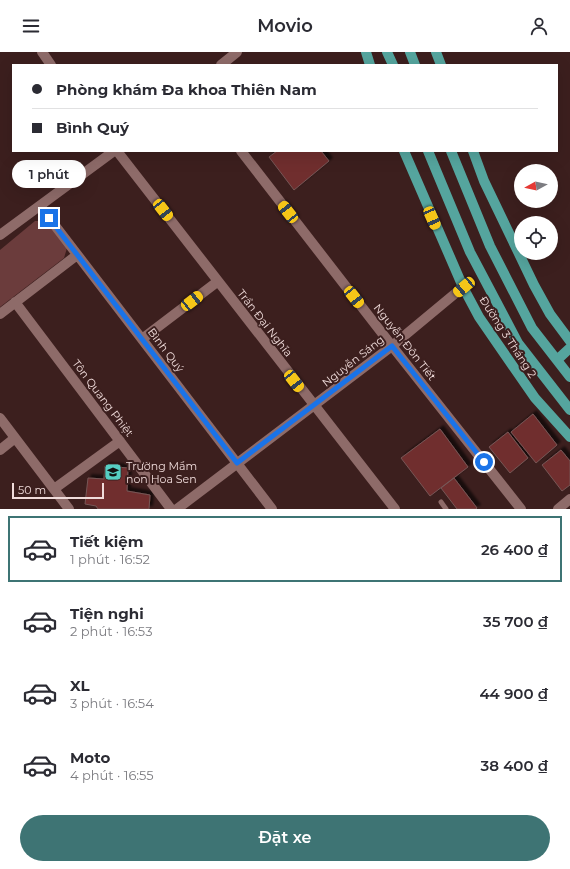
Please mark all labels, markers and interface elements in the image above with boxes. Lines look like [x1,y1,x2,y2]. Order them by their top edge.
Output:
icon: menu [20,15,42,37]
text: Movio [257,15,313,37]
icon: person [528,15,550,37]
text: Phòng khám Đa khoa Thiên Nam [56,80,317,99]
text: Bình Quý [56,118,129,137]
callout: 1 phút [12,160,86,188]
north arrow [514,164,558,208]
map controls [514,164,558,260]
text: 1 phút [29,166,69,182]
car [151,197,175,223]
car [276,199,300,225]
car [422,205,442,231]
route end [40,209,58,227]
button: locate [514,216,558,260]
car [451,275,477,299]
car [342,284,366,310]
street label: Trần Đại Nghĩa [234,286,296,360]
car [179,289,205,313]
street label: Đường 3 Tháng 2 [476,294,540,380]
street label: Nguyễn Đôn Tiết [371,301,440,383]
street label: Bình Quý [145,325,187,375]
street label: Nguyễn Sáng [319,332,387,390]
street label: Tôn Quang Phiệt [69,357,137,440]
car [282,368,306,394]
route start [475,453,493,471]
place label: Trường Mầm non Hoa Sen [126,459,197,486]
school or university icon: Trường Mầm non Hoa Sen [103,462,123,482]
scale bar [12,481,104,500]
text: 50 m [18,483,46,497]
icon: car [22,531,58,567]
text: Tiết kiệm [70,532,144,551]
text: 26 400 ₫ [481,540,548,559]
text: 1 phút · 16:52 [70,551,150,567]
icon: car [22,603,58,639]
text: Tiện nghi [70,604,144,623]
text: 35 700 ₫ [483,612,548,631]
text: 2 phút · 16:53 [70,623,153,639]
icon: car [22,675,58,711]
text: XL [70,676,89,695]
text: 44 900 ₫ [479,684,548,703]
text: 3 phút · 16:54 [70,695,154,711]
icon: car [22,747,58,783]
text: Moto [70,748,110,767]
text: 38 400 ₫ [481,756,548,775]
text: 4 phút · 16:55 [70,767,154,783]
button: Đặt xe [20,815,550,861]

